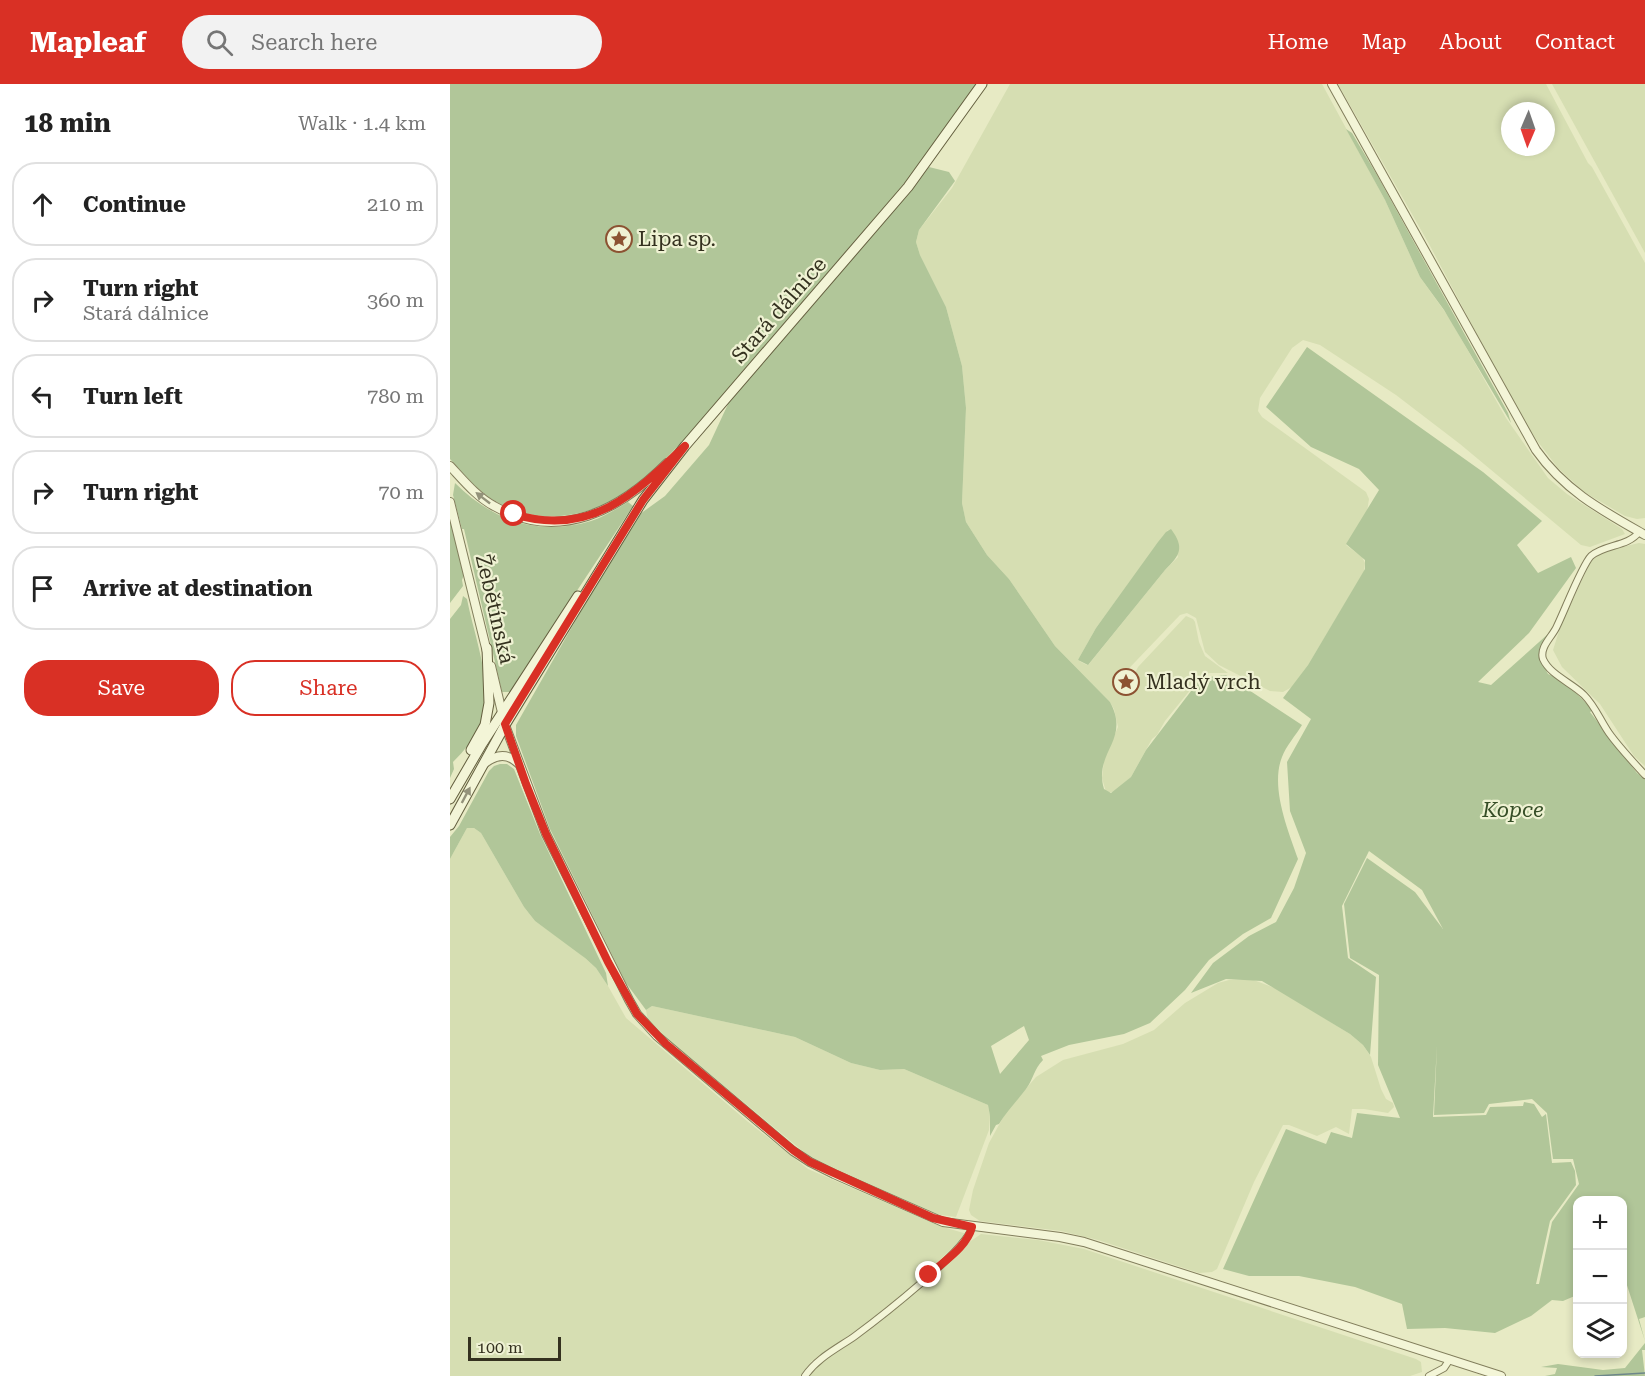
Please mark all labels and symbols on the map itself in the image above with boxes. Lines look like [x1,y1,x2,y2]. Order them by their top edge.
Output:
north arrow [1501,102,1555,156]
place icon: Lipa sp. [604,224,634,254]
place label: Lipa sp. [638,227,716,251]
street label: Stará dálnice [727,252,831,368]
one-way arrow [475,492,491,504]
route start [500,500,526,526]
street label: Žebětínská [471,552,519,667]
place icon: Mladý vrch [1111,667,1141,697]
place label: Mladý vrch [1146,670,1261,694]
one-way arrow [461,787,470,804]
park label: Kopce [1481,798,1544,822]
route end [915,1261,941,1287]
scale bar [468,1334,561,1362]

